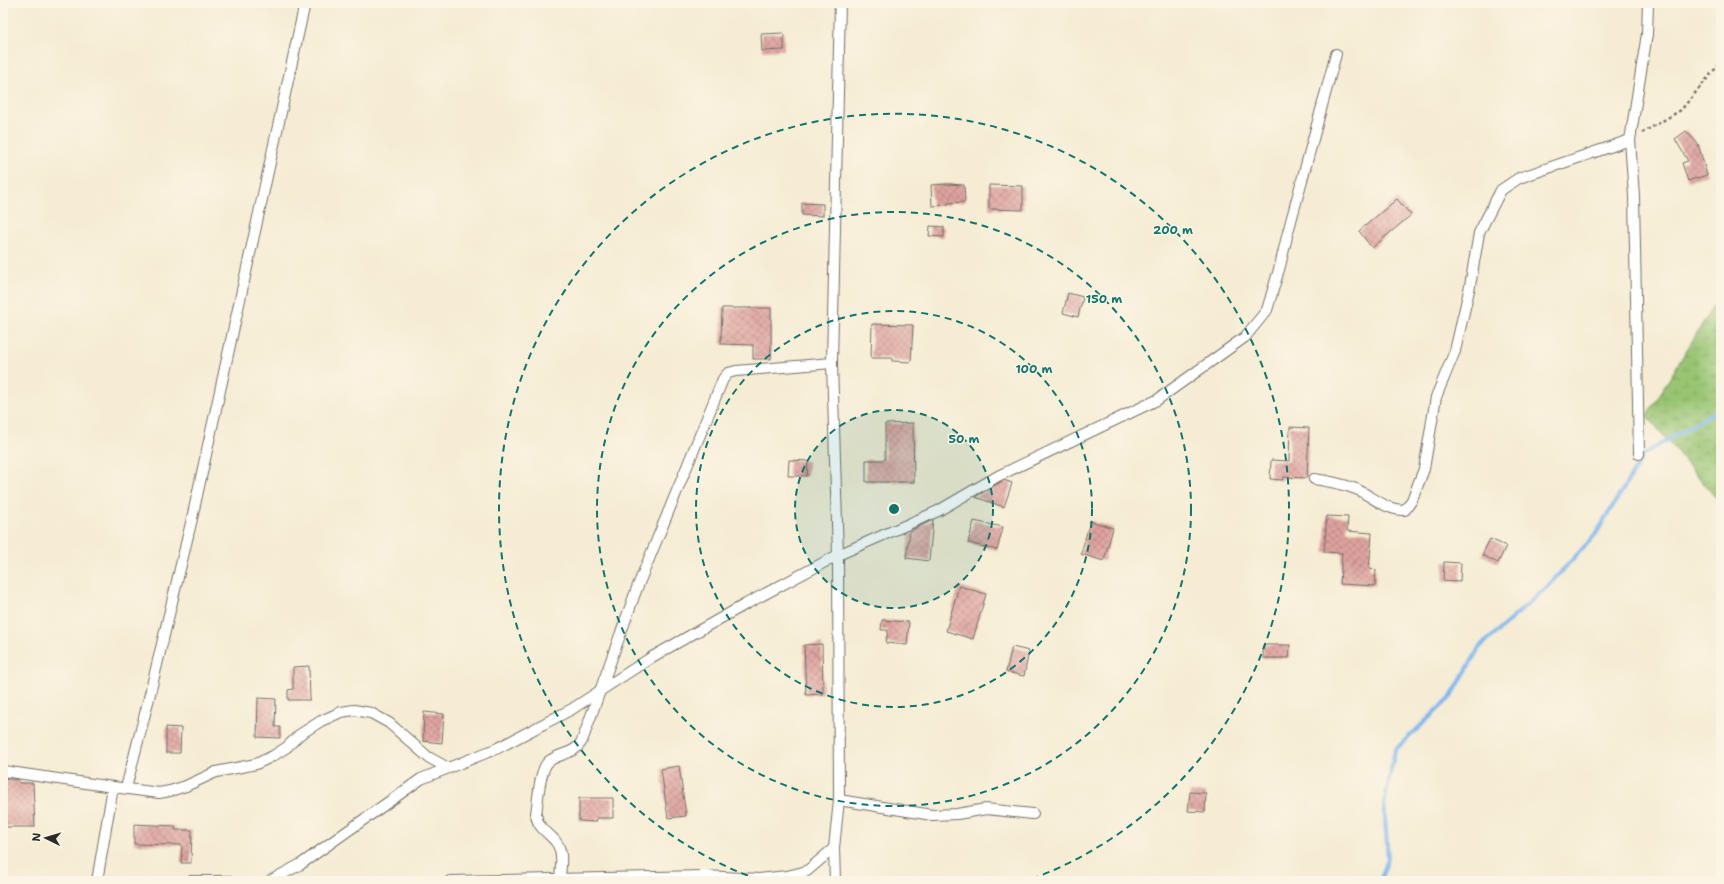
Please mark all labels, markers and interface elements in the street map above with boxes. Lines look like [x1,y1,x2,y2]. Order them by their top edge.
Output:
text: 200 m [1153,222,1193,238]
text: 150 m [1086,291,1122,307]
text: 100 m [1016,361,1053,377]
text: 50 m [949,431,980,447]
centre of rings [887,502,901,516]
north arrow [26,818,66,858]
text: N [29,832,44,842]

